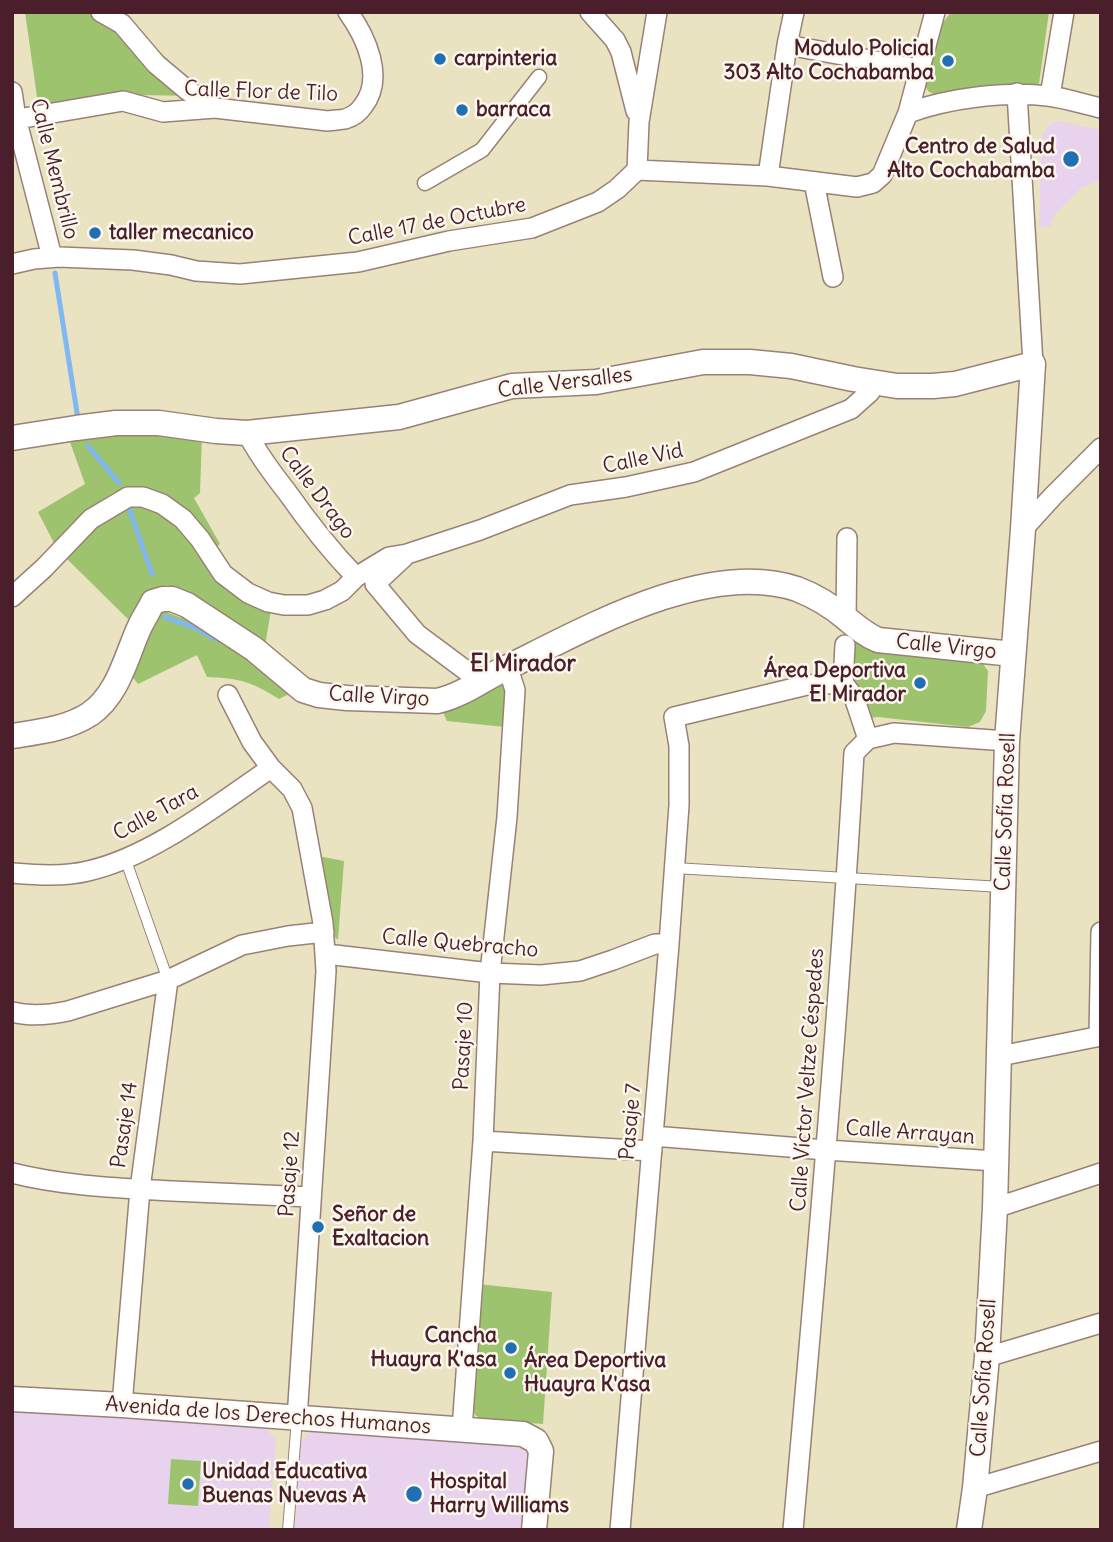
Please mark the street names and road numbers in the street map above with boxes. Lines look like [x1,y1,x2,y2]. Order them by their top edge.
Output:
street label: Calle Flor de Tilo [184,77,338,107]
street label: Calle Membrillo [24,96,84,242]
street label: Calle 17 de Octubre [346,192,528,252]
street label: Calle Versalles [496,362,634,404]
street label: Calle Vid [600,438,686,480]
street label: Calle Drago [274,441,360,545]
street label: Calle Virgo [894,629,998,665]
street label: Calle Virgo [328,682,430,712]
street label: Calle Sofía Rosell [991,732,1021,892]
street label: Calle Tara [109,779,203,847]
street label: Calle Quebracho [381,925,539,963]
street label: Calle Víctor Veltze Céspedes [786,947,830,1213]
street label: Pasaje 10 [449,1001,479,1091]
street label: Pasaje 14 [106,1080,144,1170]
street label: Pasaje 7 [615,1083,647,1161]
street label: Calle Arrayan [844,1116,976,1150]
street label: Pasaje 12 [274,1130,306,1218]
street label: Calle Sofía Rosell [966,1298,1002,1458]
street label: Avenida de los Derechos Humanos [104,1392,432,1440]

